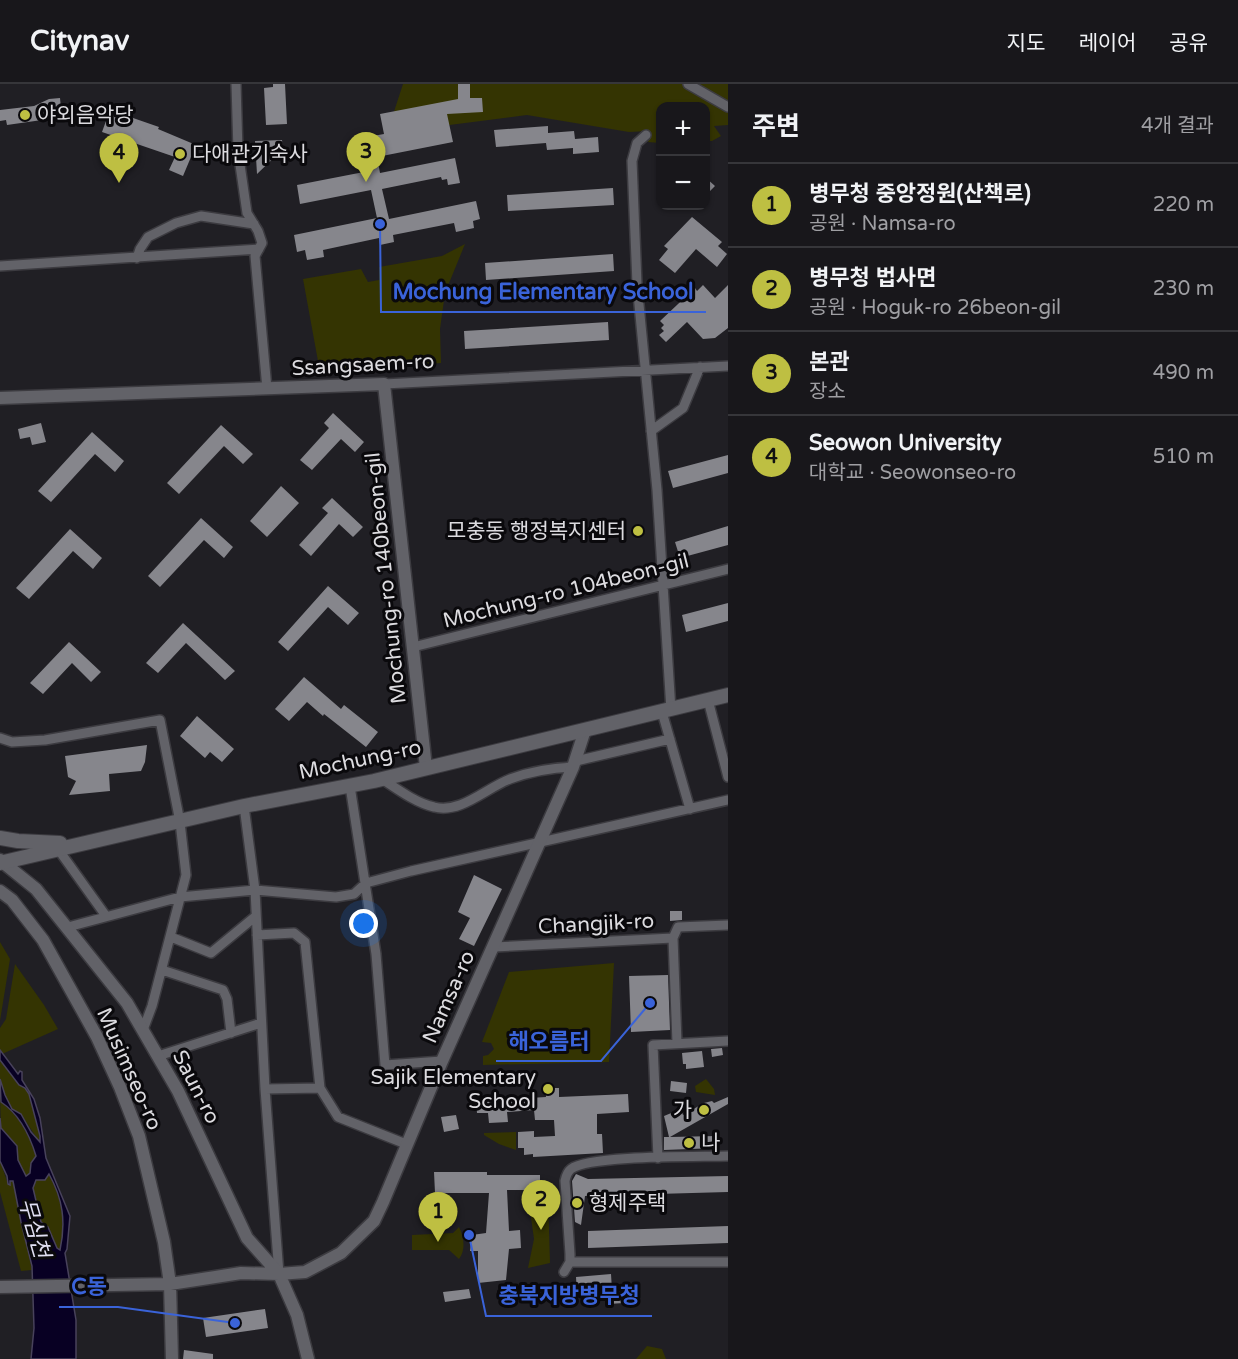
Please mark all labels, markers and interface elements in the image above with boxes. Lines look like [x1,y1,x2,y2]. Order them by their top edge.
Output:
text: Citynav [30,24,129,58]
text: 지도 [1007,31,1045,56]
text: 레이어 [1078,31,1136,56]
text: 공유 [1169,31,1208,56]
map controls [656,102,710,210]
button: + [656,102,710,156]
place label: 야외음악당 [37,103,134,128]
marker: 야외음악당 [18,108,32,122]
text: 주변 [752,111,800,142]
text: 4개 결과 [1141,114,1214,138]
pin: 3 [346,132,386,182]
pin: 4 [100,134,138,183]
place label: 다애관기숙사 [192,142,308,167]
marker: 다애관기숙사 [173,147,187,161]
button: − [656,156,710,210]
text: 병무청 중앙정원(산책로) [809,181,1031,207]
text: 1 [765,193,778,217]
text: 220 m [1153,193,1214,217]
text: 공원 · Namsa-ro [809,212,956,236]
text: 병무청 법사면 [809,265,936,291]
callout: Mochung Elementary School [381,272,706,312]
text: 2 [765,277,778,301]
text: 230 m [1153,277,1214,301]
text: Mochung Elementary School [392,279,694,305]
text: 공원 · Hoguk-ro 26beon-gil [809,296,1061,320]
street label: Ssangsaem-ro [291,349,435,381]
text: 본관 [809,349,849,375]
text: 3 [765,361,778,385]
text: 490 m [1153,361,1214,385]
text: 장소 [809,380,846,404]
text: Seowon University [809,430,1002,456]
text: 4 [765,445,778,469]
text: 510 m [1153,445,1214,469]
street label: Mochung-ro 140beon-gil [360,451,412,705]
text: 대학교 · Seowonseo-ro [809,461,1016,485]
place label: 모충동 행정복지센터 [447,519,626,544]
marker: 모충동 행정복지센터 [631,524,645,538]
street label: Mochung-ro 104beon-gil [440,548,692,634]
street label: Mochung-ro [296,735,424,785]
street label: Changjik-ro [537,908,655,940]
your location [349,909,378,938]
street label: Namsa-ro [417,947,481,1047]
street label: Musimseo-ro [91,1004,167,1134]
callout: 해오름터 [496,1021,601,1061]
text: 해오름터 [509,1029,589,1055]
street label: Saun-ro [167,1046,225,1128]
place label: Sajik Elementary School [370,1065,536,1114]
marker: Sajik Elementary School [541,1082,555,1096]
place label: 가 [673,1098,692,1123]
marker: 가 [697,1103,711,1117]
place label: 나 [701,1131,720,1156]
marker: 나 [682,1136,696,1150]
pin: 2 [522,1180,560,1230]
place label: 형제주택 [589,1191,666,1216]
pin: 1 [418,1192,458,1242]
water label: 무심천 [13,1195,56,1263]
marker: 형제주택 [570,1196,584,1210]
callout: C동 [59,1267,118,1307]
text: C동 [71,1274,107,1300]
callout: 충북지방병무청 [486,1276,652,1316]
text: 충북지방병무청 [498,1283,640,1309]

